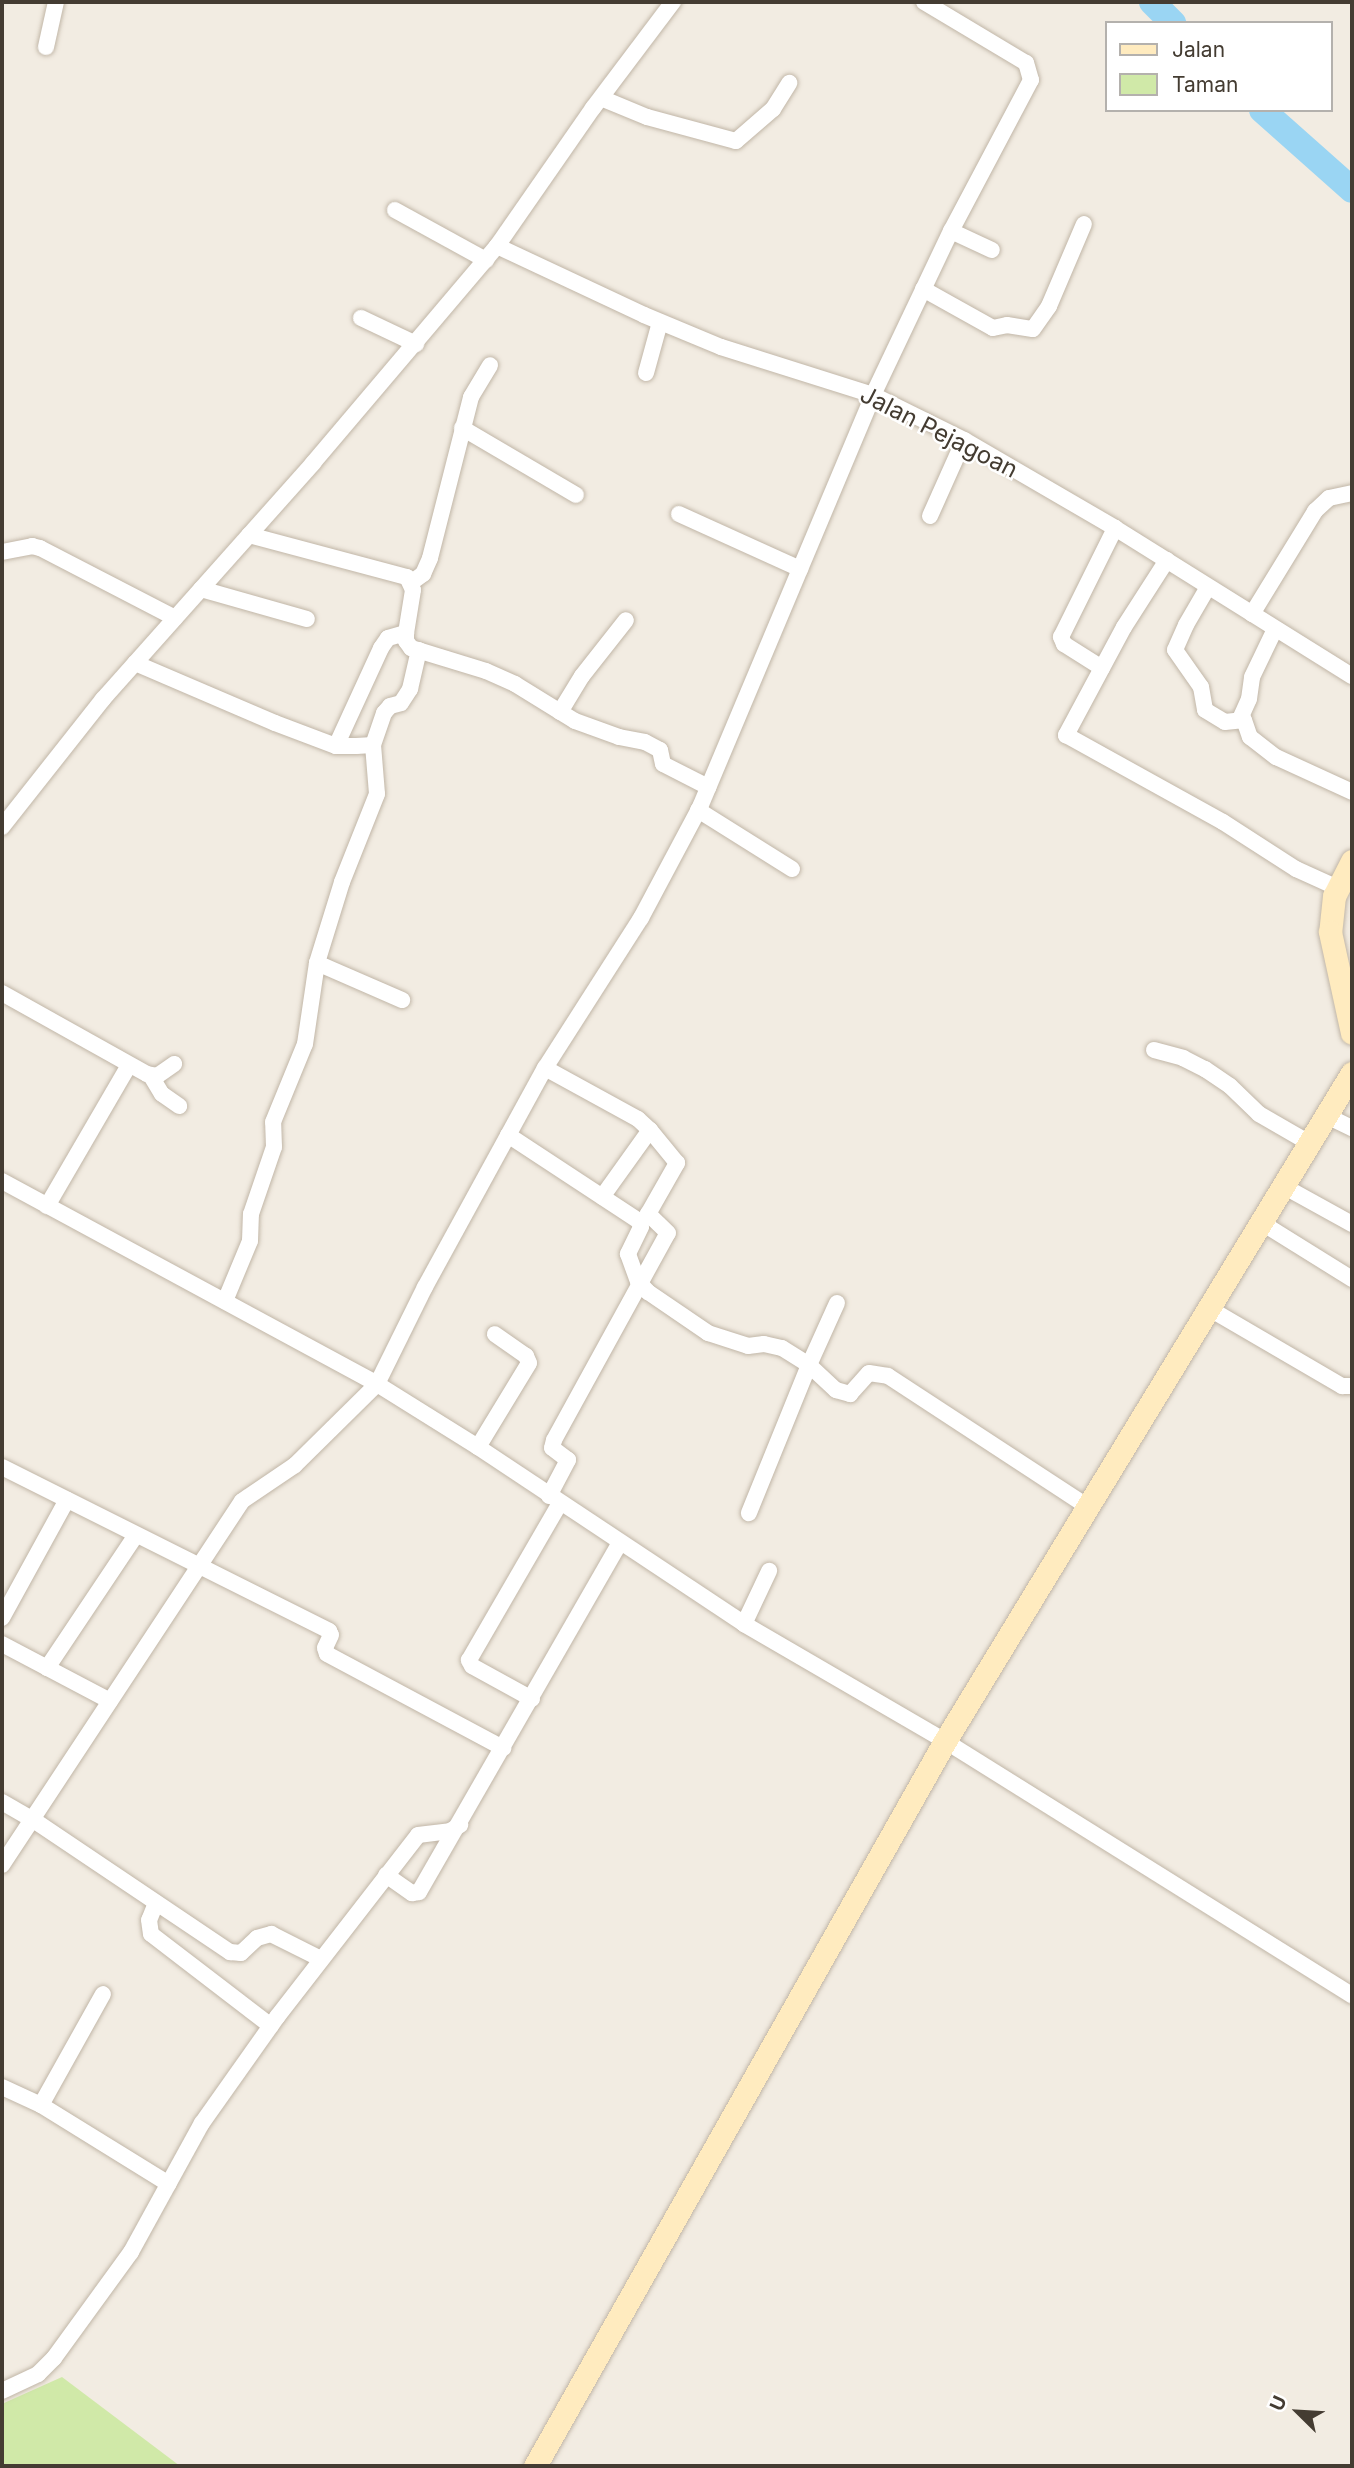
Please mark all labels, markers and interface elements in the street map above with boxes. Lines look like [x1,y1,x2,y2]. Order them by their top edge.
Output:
legend [1106,21,1333,112]
text: Jalan [1172,37,1225,62]
text: Taman [1172,72,1238,97]
street label: Jalan Pejagoan [855,380,1023,484]
north arrow [1263,2377,1333,2447]
text: U [1265,2392,1292,2414]

